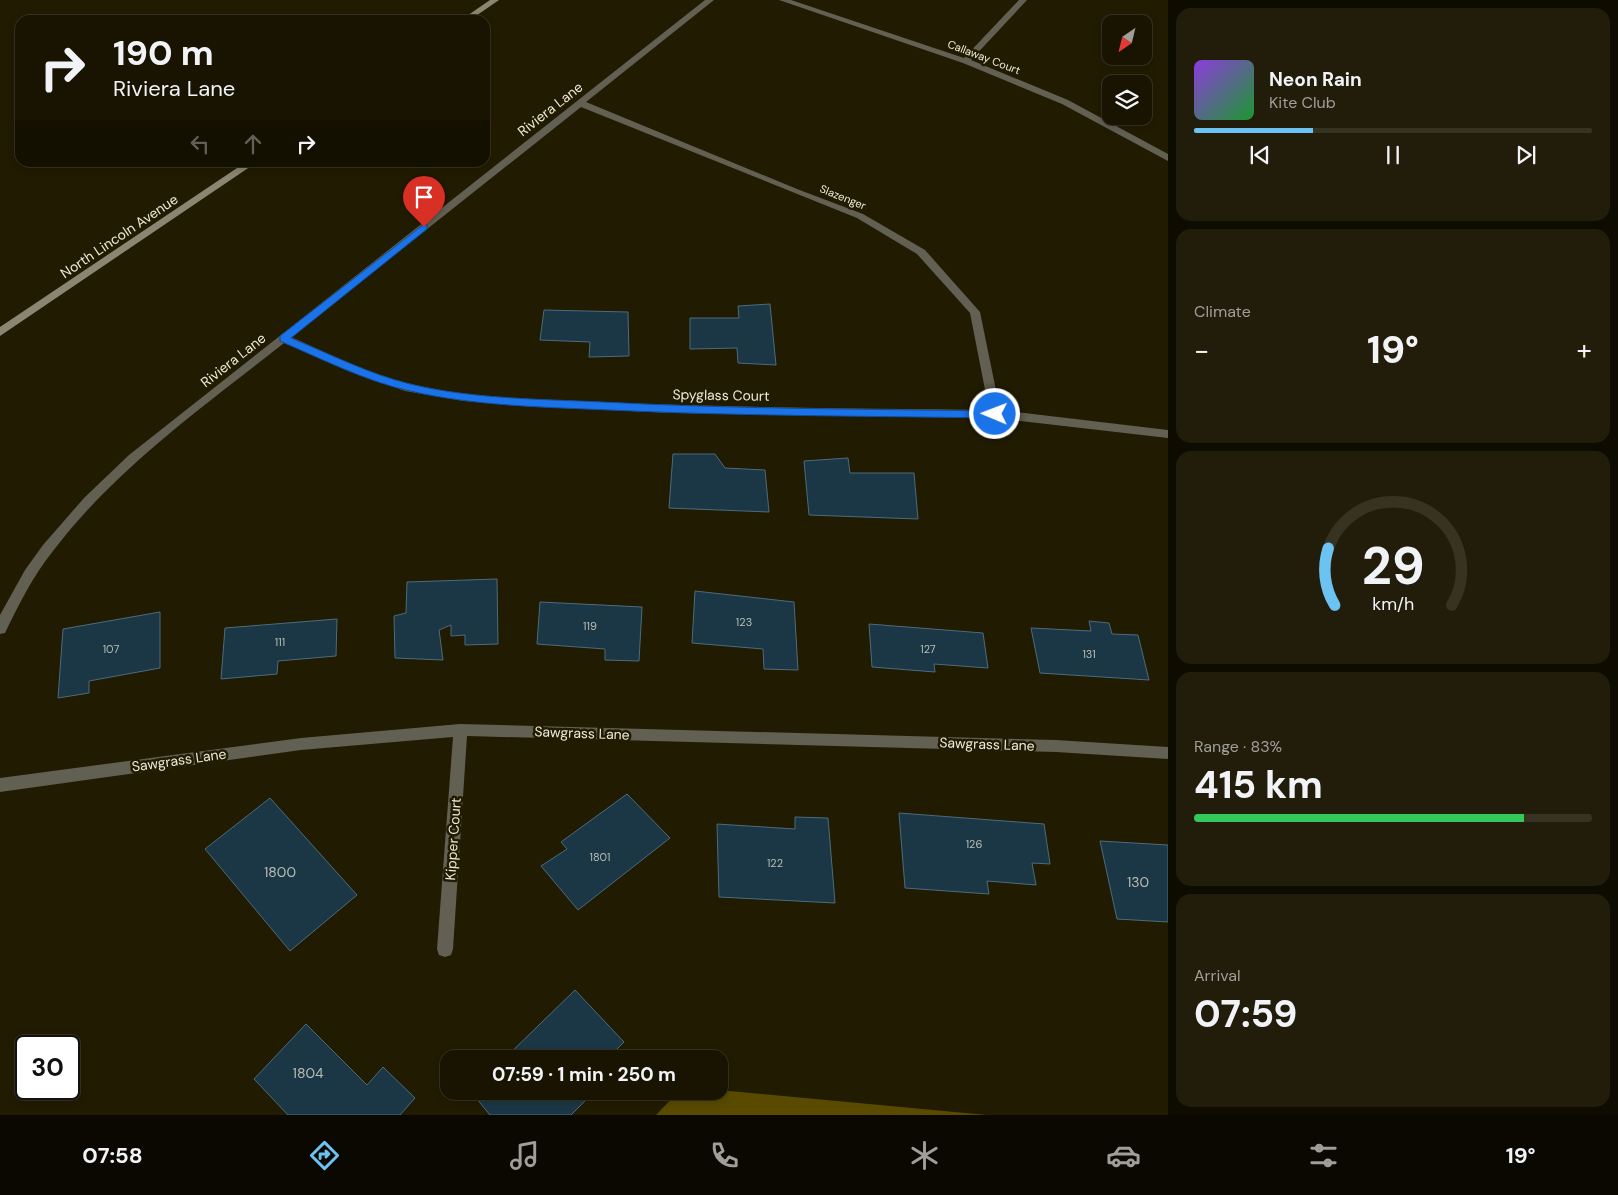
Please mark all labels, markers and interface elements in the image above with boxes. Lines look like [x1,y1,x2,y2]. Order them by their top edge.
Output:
north arrow [1102,15,1152,65]
map controls [1102,15,1152,125]
text: 190 m [113,30,214,76]
icon: right [30,35,95,100]
street label: Callaway Court [946,37,1022,77]
text: Neon Rain [1269,67,1362,92]
text: Riviera Lane [113,74,235,103]
button: layers [1102,75,1152,125]
street label: Riviera Lane [514,78,586,140]
text: Kite Club [1269,92,1336,113]
icon: left [186,130,214,158]
icon: ahead [239,130,267,158]
icon: right [292,130,320,158]
icon: previous [1246,141,1274,169]
icon: pause [1379,141,1407,169]
icon: next [1512,141,1540,169]
pin [403,176,445,227]
street label: Slazenger [818,181,868,213]
icon: arrive [410,183,438,211]
street label: North Lincoln Avenue [57,190,181,282]
text: Climate [1194,301,1251,322]
text: 19° [1367,325,1419,375]
street label: Riviera Lane [197,329,269,391]
text: − [1194,332,1209,369]
text: + [1577,332,1592,369]
street label: Spyglass Court [672,385,770,405]
position arrow [968,387,1020,439]
text: 29 [1362,532,1424,600]
text: km/h [1372,592,1414,616]
house number: 123 [736,615,752,629]
house number: 119 [583,619,597,633]
house number: 111 [275,635,285,649]
house number: 107 [103,642,119,656]
house number: 127 [920,642,936,656]
house number: 131 [1082,647,1096,661]
street label: Sawgrass Lane [534,722,630,744]
street label: Sawgrass Lane [939,733,1035,755]
text: Range · 83% [1194,736,1282,757]
street label: Sawgrass Lane [131,744,228,776]
text: 415 km [1194,760,1323,810]
street label: Kipper Court [441,797,465,881]
house number: 126 [966,837,982,851]
house number: 1801 [589,850,611,864]
house number: 122 [767,856,783,870]
house number: 1800 [264,863,296,881]
house number: 130 [1127,873,1149,891]
text: Arrival [1194,965,1241,986]
text: 07:59 [1194,989,1297,1039]
speed limit sign: 30 [15,1035,80,1100]
text: 07:59 · 1 min · 250 m [492,1062,676,1087]
house number: 1804 [293,1064,324,1082]
icon: directions [307,1138,342,1173]
icon: music [507,1138,542,1173]
icon: phone [707,1138,742,1173]
icon: climate [907,1138,942,1173]
icon: car [1106,1138,1141,1173]
icon: filters [1306,1138,1341,1173]
text: 07:58 [82,1141,143,1170]
text: 19° [1506,1141,1536,1170]

